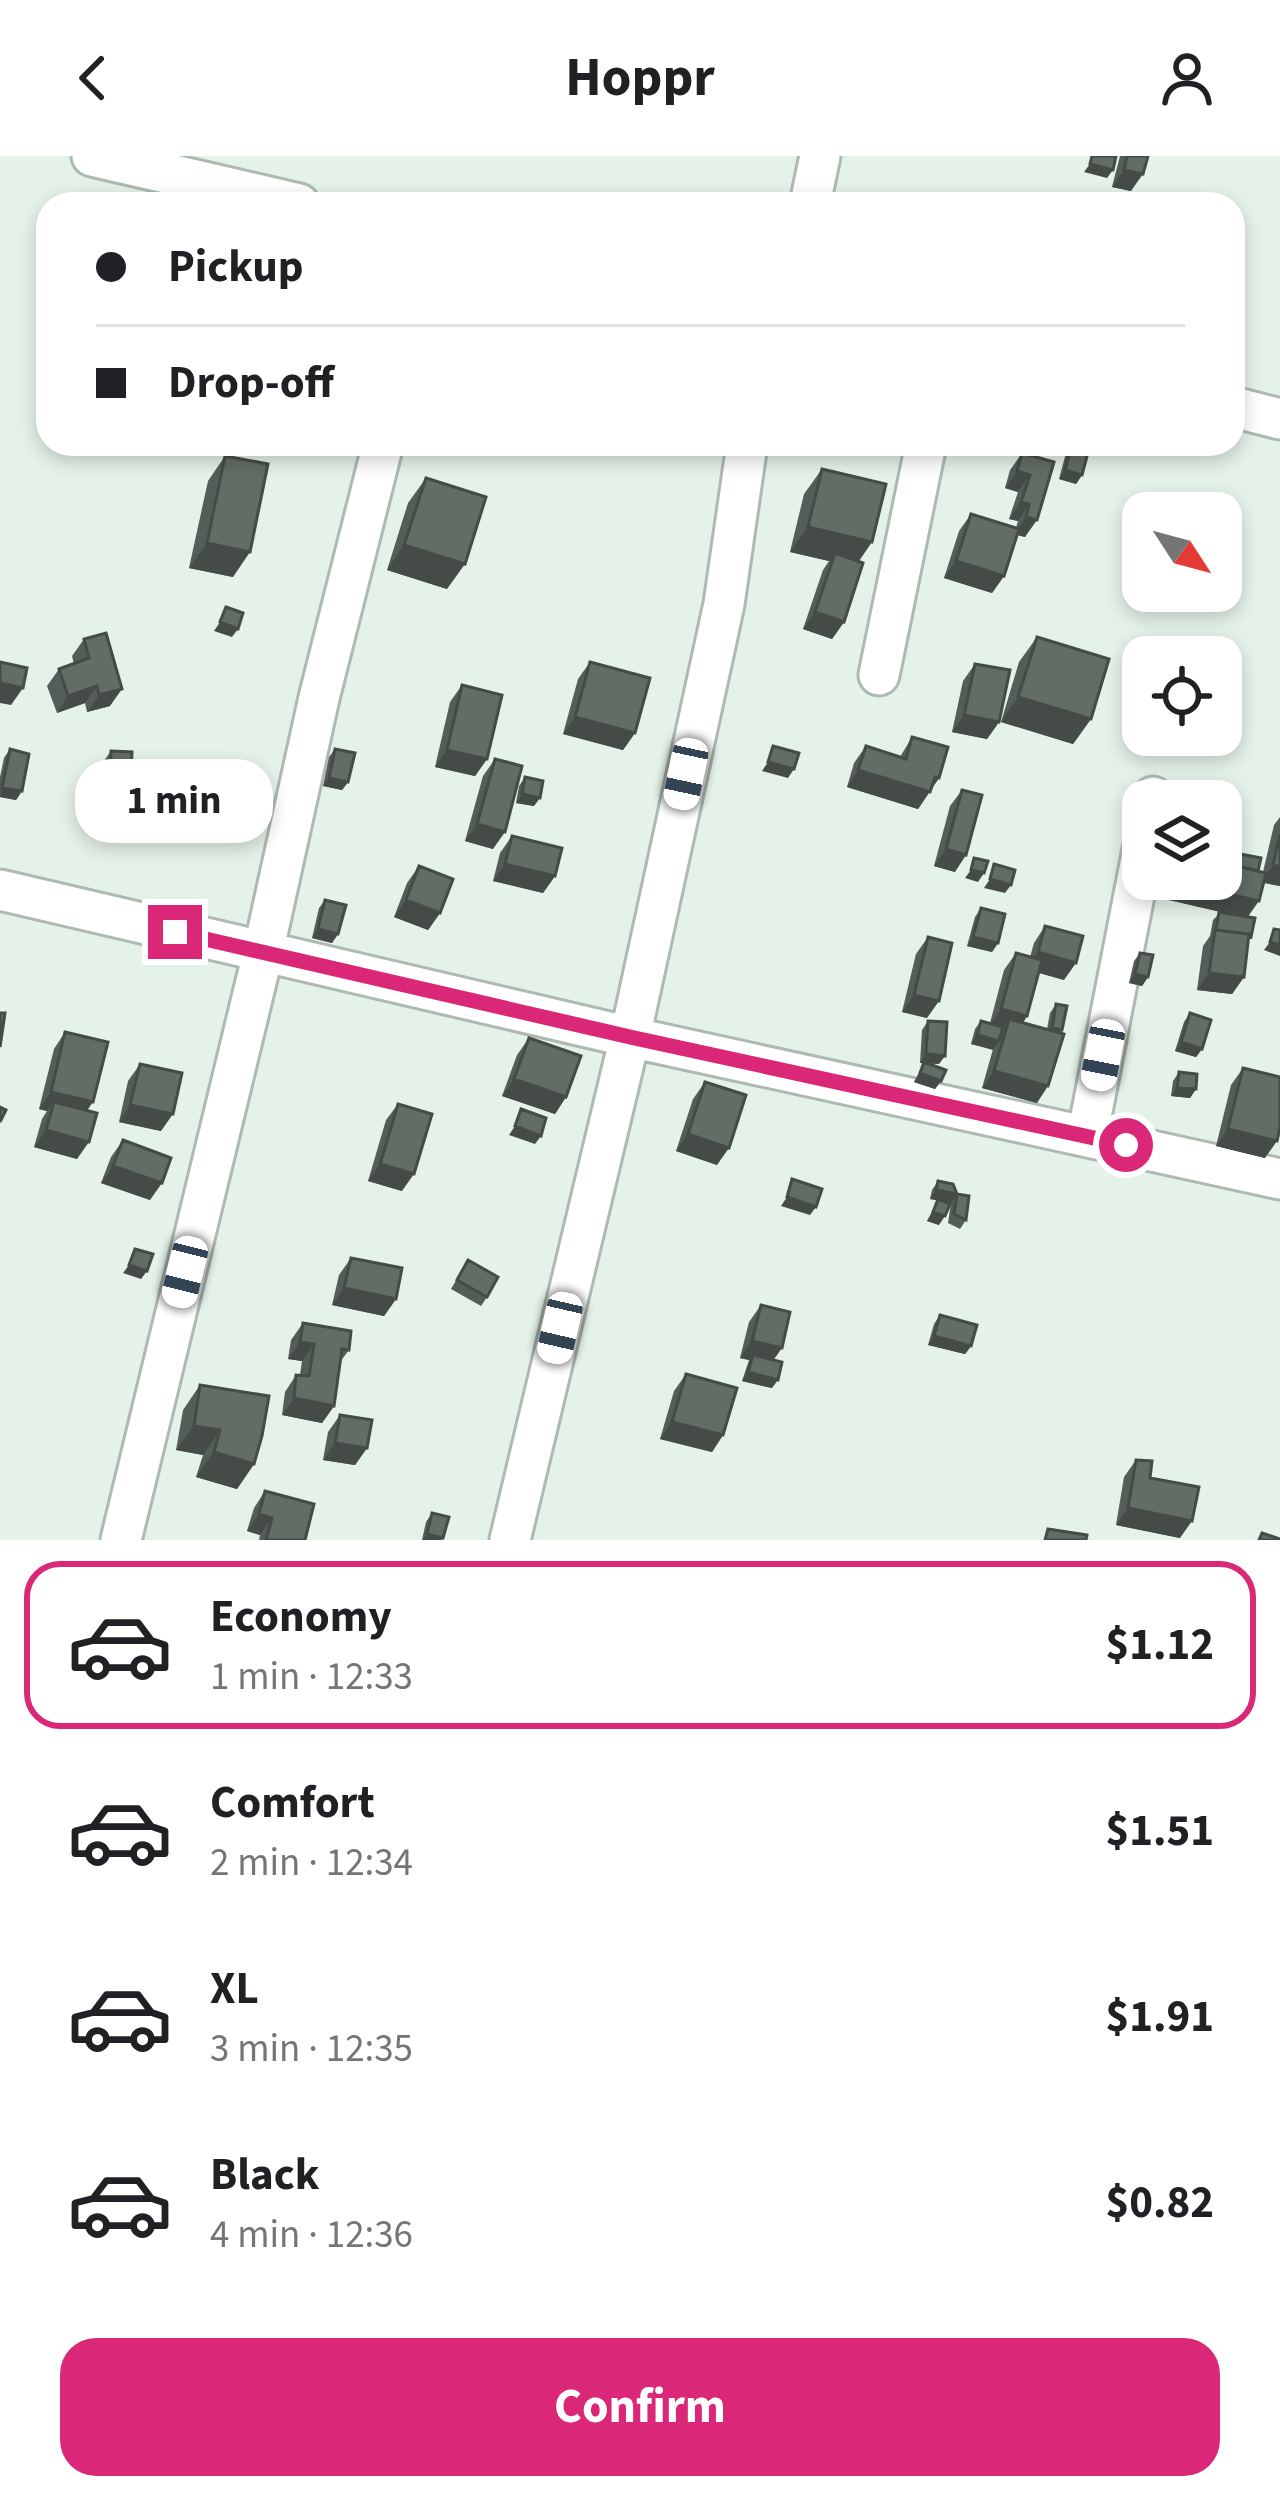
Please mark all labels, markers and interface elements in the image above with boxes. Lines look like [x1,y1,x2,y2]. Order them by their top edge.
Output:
text: Hoppr [565,40,715,117]
icon: back [60,45,126,111]
icon: person [1154,45,1220,111]
text: Pickup [168,235,304,299]
text: Drop-off [168,351,334,415]
north arrow [1122,492,1242,612]
map controls [1122,492,1242,900]
button: locate [1122,636,1242,756]
car [661,735,711,813]
callout: 1 min [76,758,274,842]
text: 1 min [127,773,221,829]
button: layers [1122,780,1242,900]
route end [148,905,202,959]
car [1078,1016,1128,1094]
route start [1099,1118,1153,1172]
car [159,1233,211,1311]
car [534,1289,586,1367]
text: Economy [210,1585,392,1649]
icon: car [66,1591,174,1699]
text: $1.12 [1105,1613,1214,1677]
text: 1 min · 12:33 [210,1649,413,1705]
text: Comfort [210,1771,375,1835]
icon: car [66,1777,174,1885]
text: $1.51 [1105,1799,1214,1863]
text: 2 min · 12:34 [210,1835,413,1891]
text: XL [210,1957,259,2021]
icon: car [66,1963,174,2071]
text: $1.91 [1105,1985,1214,2049]
text: 3 min · 12:35 [210,2021,413,2077]
text: Black [210,2143,320,2207]
icon: car [66,2149,174,2257]
text: $0.82 [1105,2171,1214,2235]
text: 4 min · 12:36 [210,2207,413,2263]
button: Confirm [60,2338,1220,2476]

